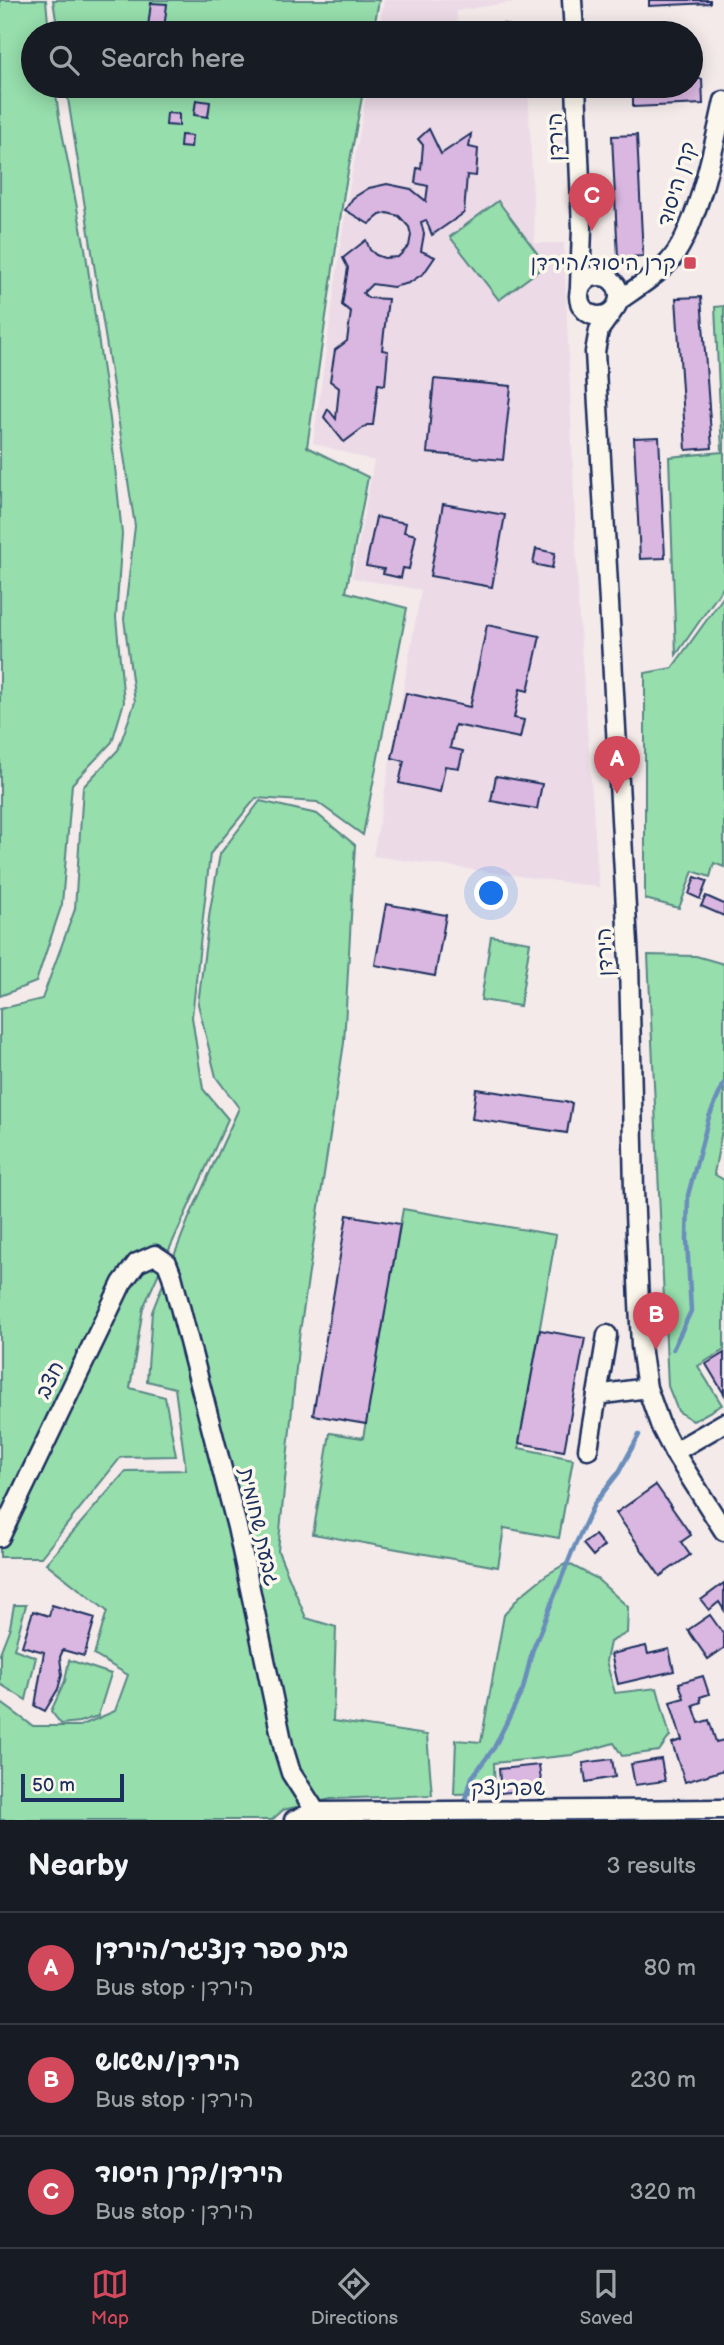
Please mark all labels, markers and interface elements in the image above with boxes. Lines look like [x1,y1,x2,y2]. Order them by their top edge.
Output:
search box [21,21,703,98]
icon: search [45,41,83,79]
text: Search here [101,44,245,75]
street label: הירדן [543,112,569,162]
street label: קרן היסוד [652,139,702,229]
pin: C [569,173,615,231]
place label: קרן היסוד/הירדן [531,251,676,276]
marker: קרן היסוד/הירדן [682,255,698,271]
pin: A [594,736,640,794]
your location [474,876,508,910]
street label: הירדן [591,927,619,977]
pin: B [633,1292,679,1350]
street label: חצב [30,1357,70,1403]
street label: גבעת שחומית [233,1465,285,1588]
scale bar [21,1771,124,1803]
text: 50 m [32,1774,75,1797]
street label: שפרינצק [471,1776,545,1801]
text: Nearby [28,1848,128,1884]
text: 3 results [607,1852,696,1880]
text: בית ספר דנציגר/הירדן [95,1935,349,1966]
text: A [44,1954,58,1982]
text: 80 m [644,1954,696,1982]
text: Bus stop · הירדן [95,1974,254,2002]
text: הירדן/משאש [95,2047,240,2078]
text: B [43,2066,59,2094]
text: 230 m [630,2066,696,2094]
text: Bus stop · הירדן [95,2086,254,2114]
text: הירדן/קרן היסוד [95,2159,283,2190]
text: C [43,2178,59,2206]
text: 320 m [630,2178,696,2206]
text: Bus stop · הירדן [95,2198,254,2226]
tab: Map [91,2265,129,2330]
tab: Directions [311,2265,398,2330]
tab: Saved [580,2265,633,2330]

